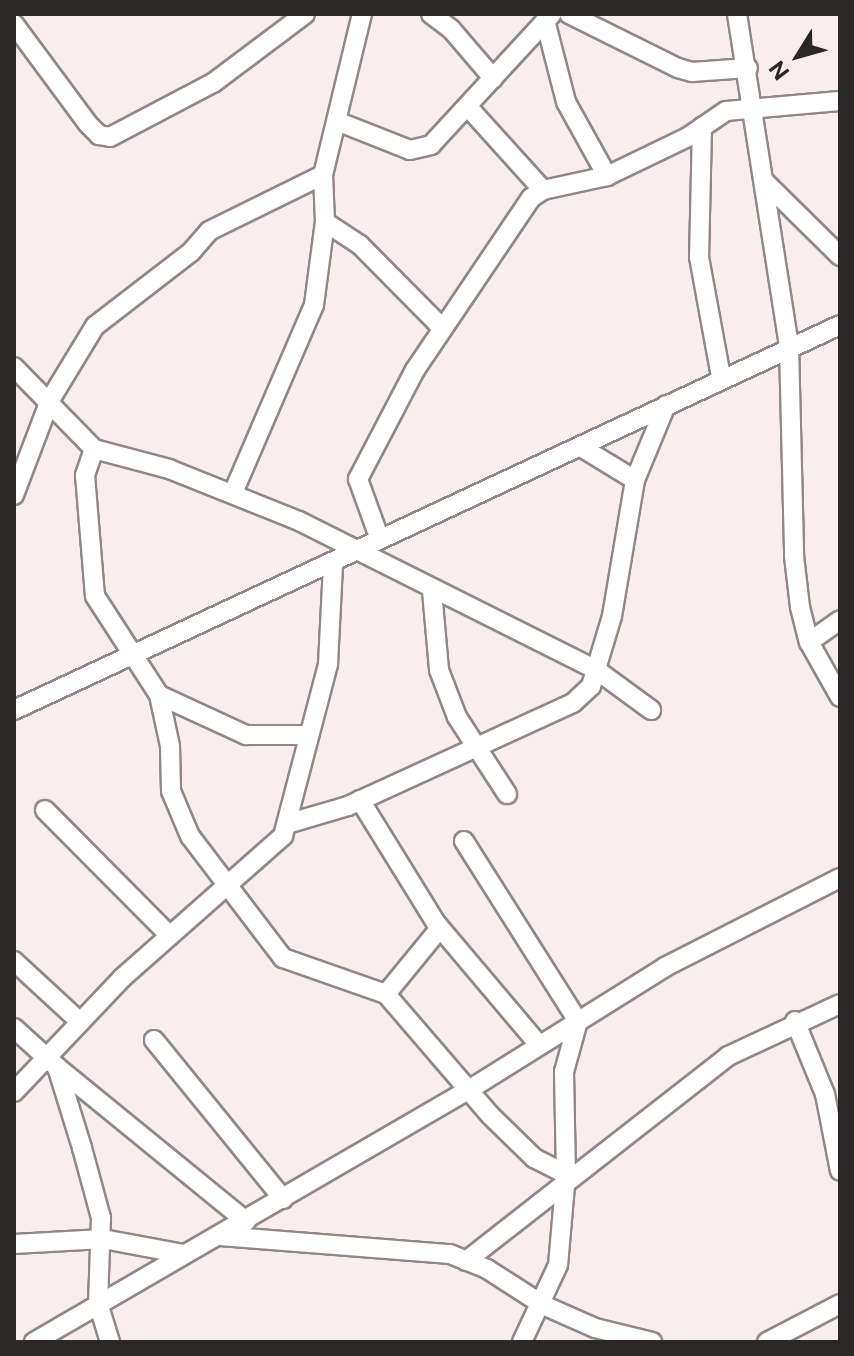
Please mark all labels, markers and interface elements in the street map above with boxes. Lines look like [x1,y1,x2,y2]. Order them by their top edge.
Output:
north arrow [758,16,838,96]
text: N [763,56,794,85]

